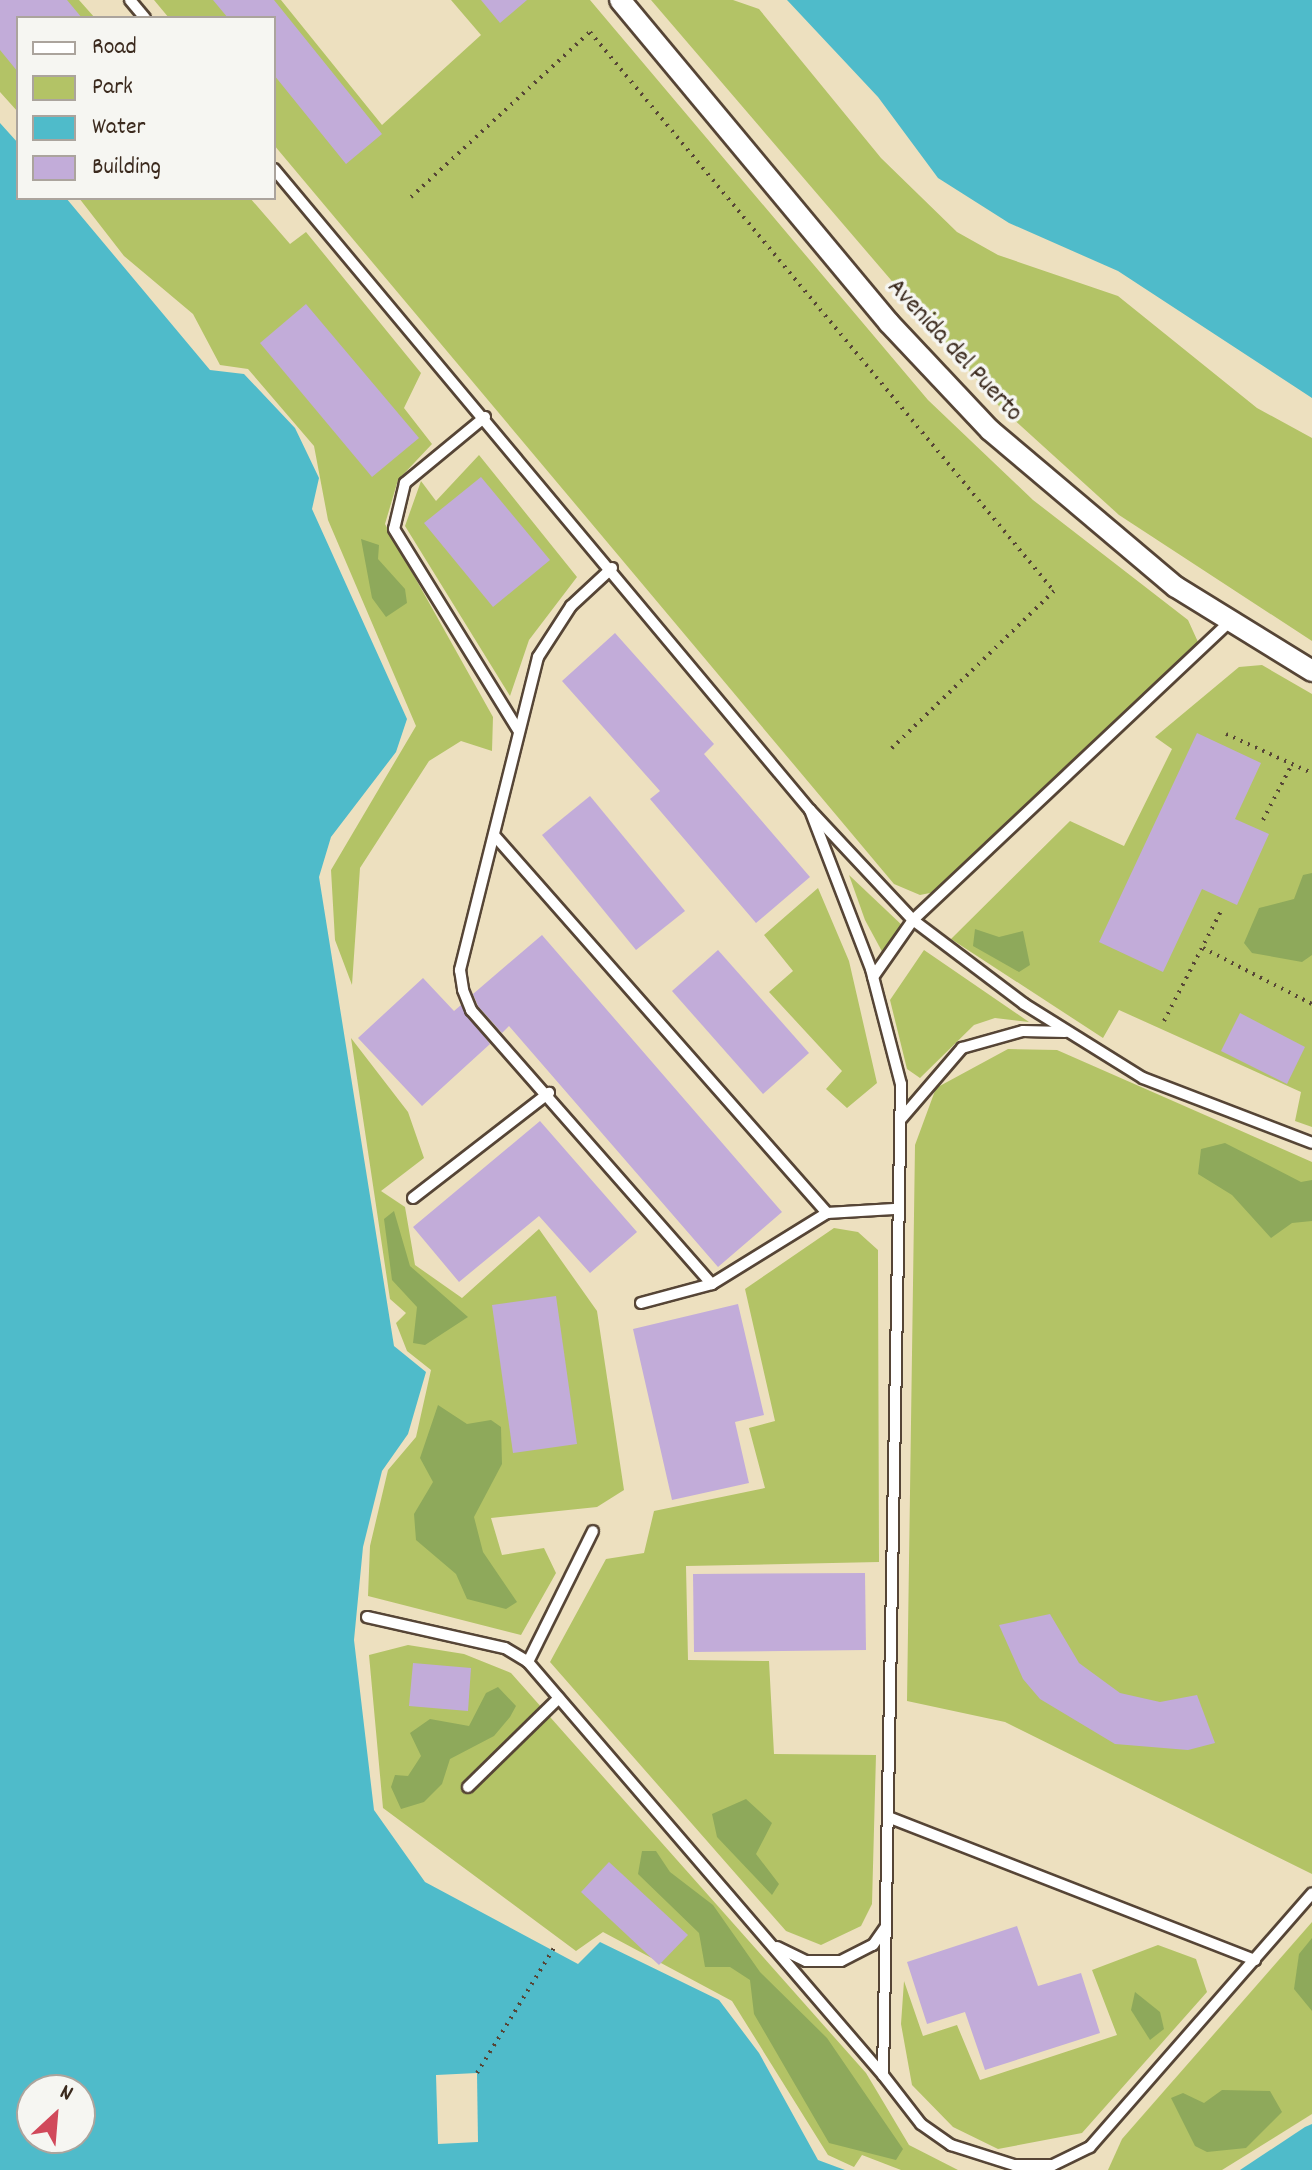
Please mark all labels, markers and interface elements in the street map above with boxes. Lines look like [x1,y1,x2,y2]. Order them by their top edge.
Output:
legend [16,16,276,200]
text: Road [92,31,137,65]
text: Park [92,71,133,105]
text: Water [92,111,145,145]
text: Building [92,151,161,185]
street label: Avenida del Puerto [880,273,1028,429]
north arrow [16,2074,96,2154]
text: N [54,2077,78,2110]

